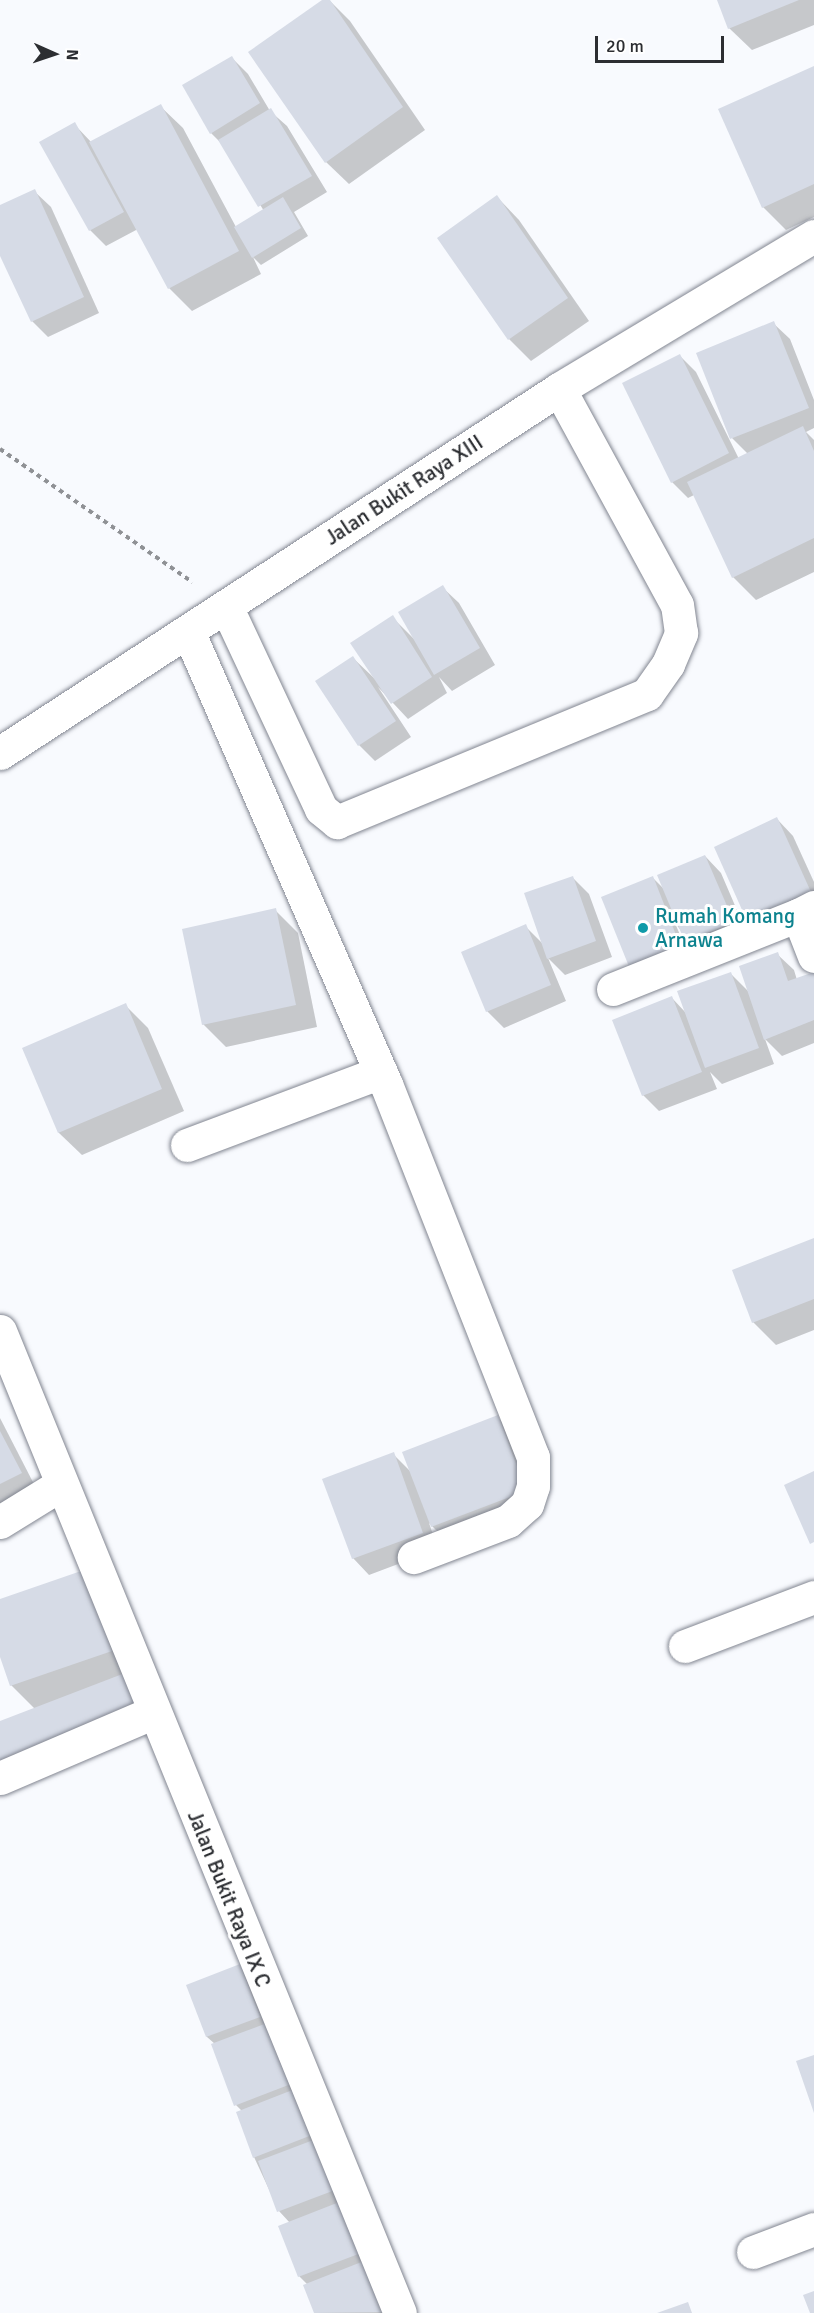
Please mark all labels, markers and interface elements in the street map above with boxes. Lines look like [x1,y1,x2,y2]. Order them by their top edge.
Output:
north arrow [24,24,84,84]
scale bar [598,24,727,62]
text: 20 m [606,35,644,57]
text: N [62,49,82,61]
street label: Jalan Bukit Raya XIII [320,430,488,550]
place label: Rumah Komang Arnawa [655,903,795,953]
marker: Rumah Komang Arnawa [636,921,650,935]
street label: Jalan Bukit Raya IX C [182,1807,276,1991]

